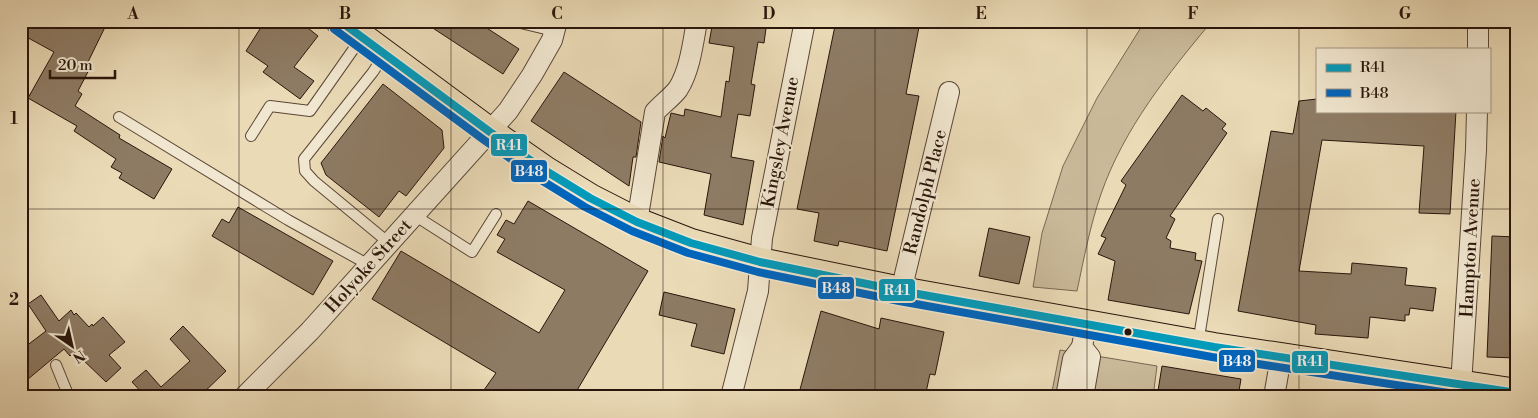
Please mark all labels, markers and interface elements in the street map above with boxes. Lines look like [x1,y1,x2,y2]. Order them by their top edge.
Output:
text: A [126,4,139,24]
text: B [339,4,351,24]
text: C [551,4,563,24]
text: D [763,4,776,24]
text: E [975,4,987,24]
text: F [1187,4,1199,24]
text: G [1399,4,1412,24]
scale bar [50,48,115,80]
legend [1316,48,1490,112]
text: 20 m [58,56,93,75]
text: R41 [1360,58,1386,77]
street label: Kingsley Avenue [756,75,804,210]
text: B48 [1359,84,1389,103]
text: 1 [10,109,18,129]
street label: Randolph Place [899,127,952,257]
line badge: R41 [490,133,528,157]
text: R41 [496,137,522,155]
line badge: B48 [510,159,548,183]
text: B48 [515,163,543,181]
street label: Hampton Avenue [1455,178,1486,318]
street label: Holyoke Street [320,214,417,318]
line badge: B48 [817,276,855,300]
line badge: R41 [878,278,916,302]
text: B48 [822,280,850,298]
text: R41 [884,282,910,300]
text: 2 [9,290,19,310]
north arrow [48,320,98,370]
unlabelled marker [1123,327,1133,337]
text: N [69,345,88,367]
line badge: B48 [1218,349,1256,373]
line badge: R41 [1291,350,1329,374]
text: B48 [1223,353,1251,371]
text: R41 [1297,353,1323,371]

